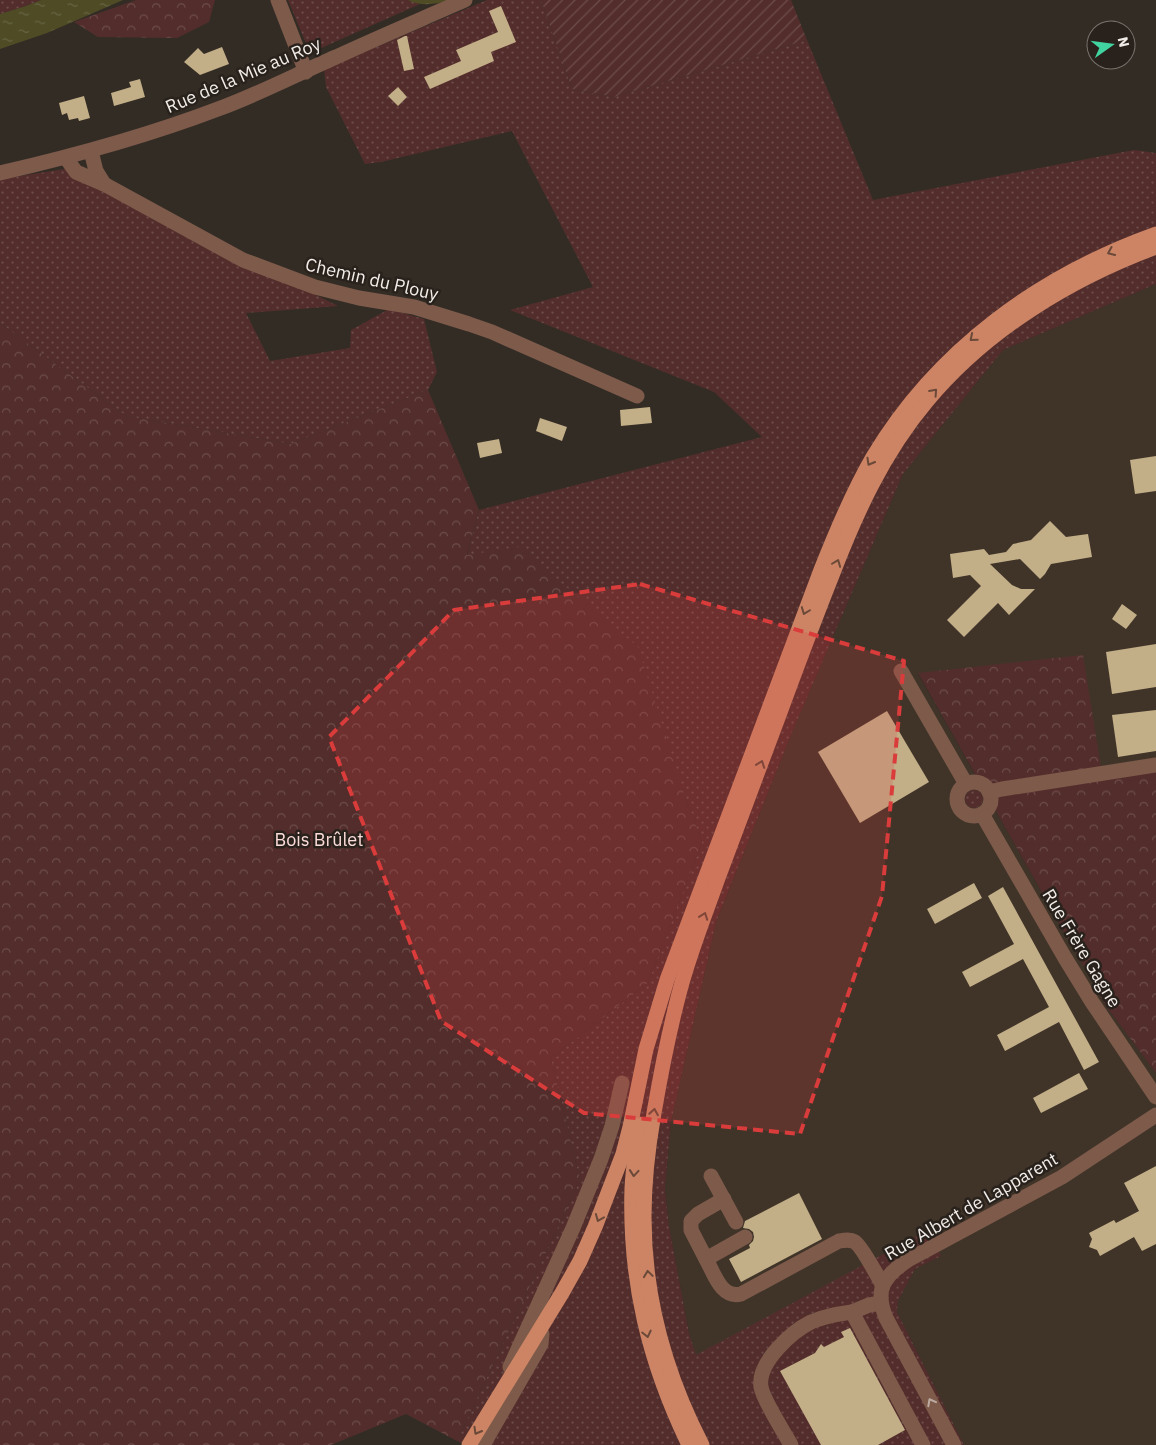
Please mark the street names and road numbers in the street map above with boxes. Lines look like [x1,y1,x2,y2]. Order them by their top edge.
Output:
street label: Rue de la Mie au Roy [162,32,324,118]
street label: Chemin du Plouy [303,252,441,306]
street label: Rue Frère Gagne [1038,884,1127,1012]
street label: Rue Albert de Lapparent [880,1147,1062,1265]

